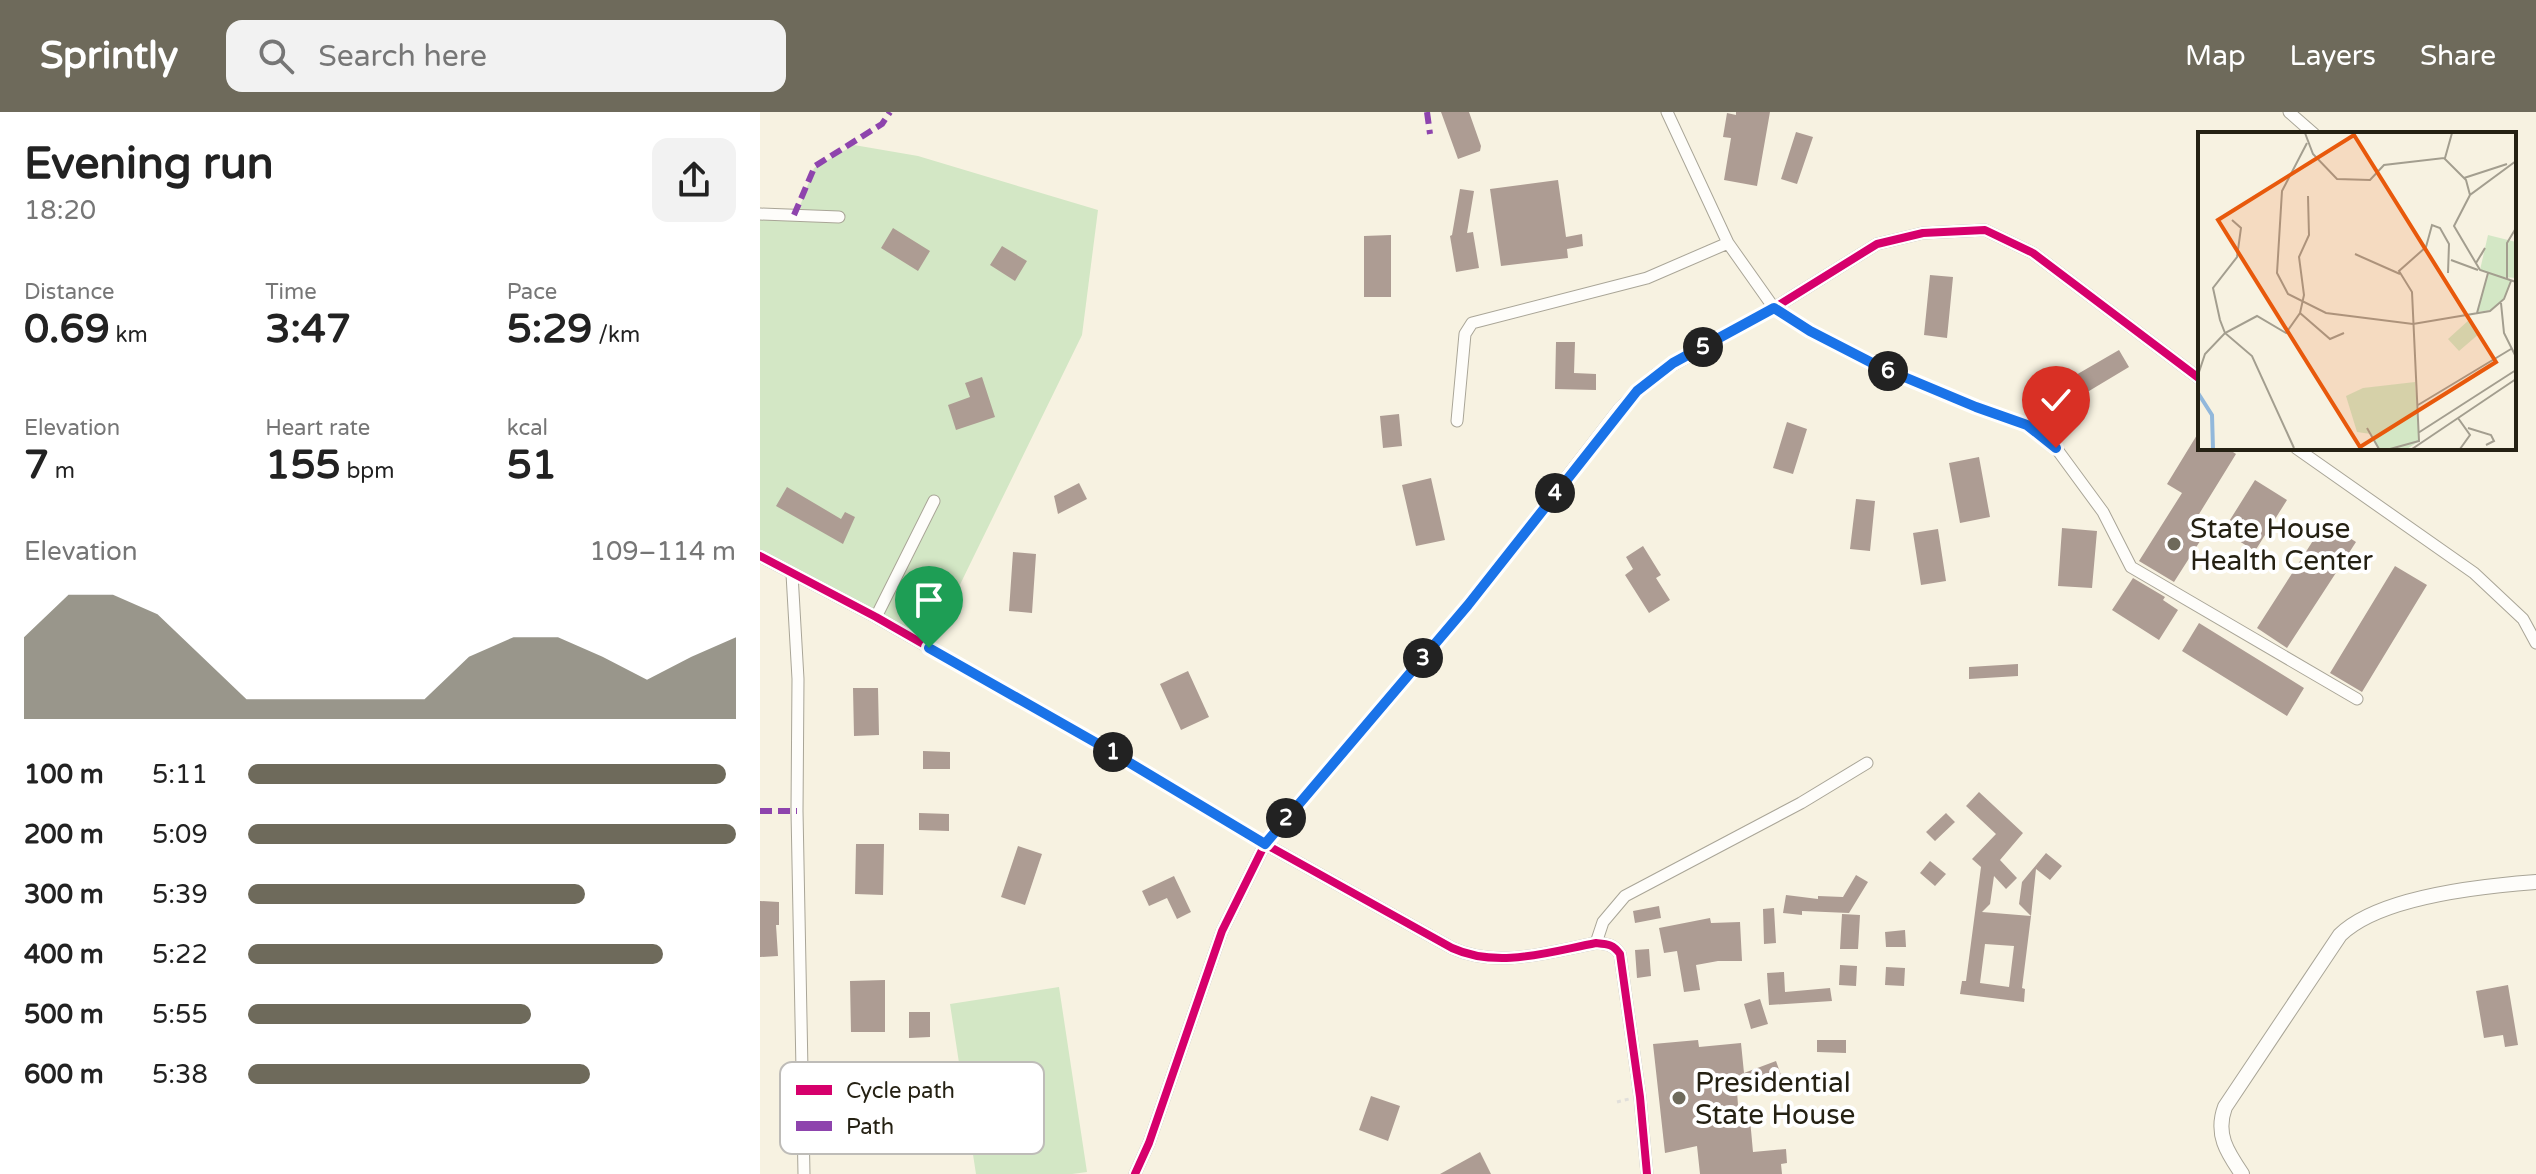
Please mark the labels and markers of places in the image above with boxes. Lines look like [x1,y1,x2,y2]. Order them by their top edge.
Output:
pin: 5 [1683,327,1723,367]
pin: 6 [1868,351,1908,391]
pin [2022,366,2090,448]
pin: 4 [1535,473,1575,513]
place label: State House Health Center [2190,512,2373,578]
marker: State House Health Center [2165,535,2183,553]
pin [895,566,963,648]
pin: 3 [1403,638,1443,678]
pin: 1 [1093,732,1133,772]
pin: 2 [1266,798,1306,838]
place label: Presidential State House [1695,1066,1855,1132]
marker: Presidential State House [1670,1089,1688,1107]

